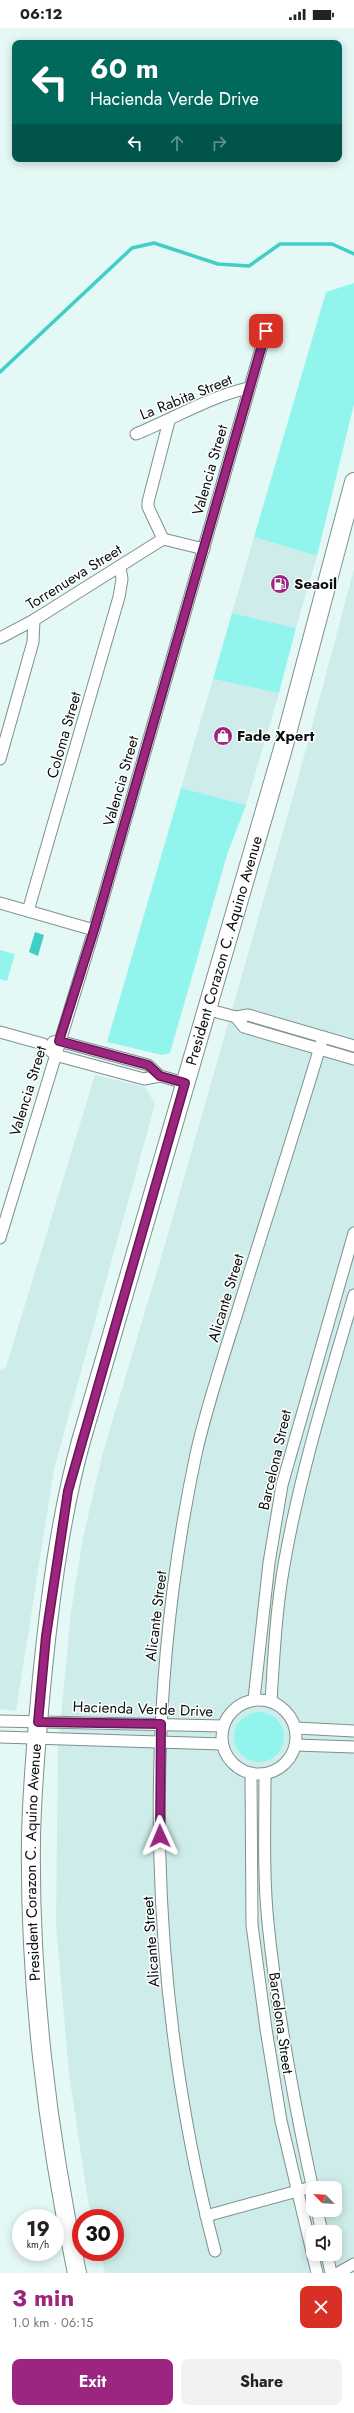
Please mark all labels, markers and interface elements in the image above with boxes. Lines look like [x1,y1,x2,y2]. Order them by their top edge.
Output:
text: 06:12 [20,3,62,25]
text: 60 m [90,48,159,89]
icon: left [24,56,76,108]
text: Hacienda Verde Drive [90,86,259,112]
icon: left [124,132,146,154]
icon: ahead [166,132,188,154]
icon: right [208,132,230,154]
pin [249,314,283,348]
icon: arrive [255,320,277,342]
street label: La Rabita Street [137,368,236,425]
street label: Valencia Street [187,422,234,518]
street label: Torrenueva Street [22,539,126,615]
fuel station icon: Seaoil [269,573,291,595]
place label: Seaoil [294,573,337,595]
street label: Coloma Street [41,689,87,781]
shop icon: Fade Xpert [212,725,234,747]
place label: Fade Xpert [237,725,315,747]
street label: Valencia Street [98,733,145,829]
street label: President Corazon C. Aquino Avenue [180,833,268,1068]
street label: Valencia Street [4,1043,52,1139]
street label: Alicante Street [202,1251,250,1345]
street label: Barcelona Street [253,1407,297,1512]
street label: Alicante Street [140,1569,173,1663]
street label: Hacienda Verde Drive [72,1696,214,1722]
street label: President Corazon C. Aquino Avenue [20,1742,47,1982]
position arrow [139,1815,181,1857]
street label: Alicante Street [137,1895,165,1988]
street label: Barcelona Street [263,1971,299,2076]
north arrow [306,2181,342,2217]
map controls [306,2181,342,2261]
speed limit sign: 30 [72,2209,124,2261]
text: 19 [26,2215,50,2244]
button: sound [306,2225,342,2261]
text: km/h [27,2237,49,2252]
text: 3 min [12,2280,74,2315]
button: close [300,2286,342,2328]
text: 1.0 km · 06:15 [12,2313,93,2332]
button: Exit [12,2359,173,2405]
button: Share [181,2359,342,2405]

